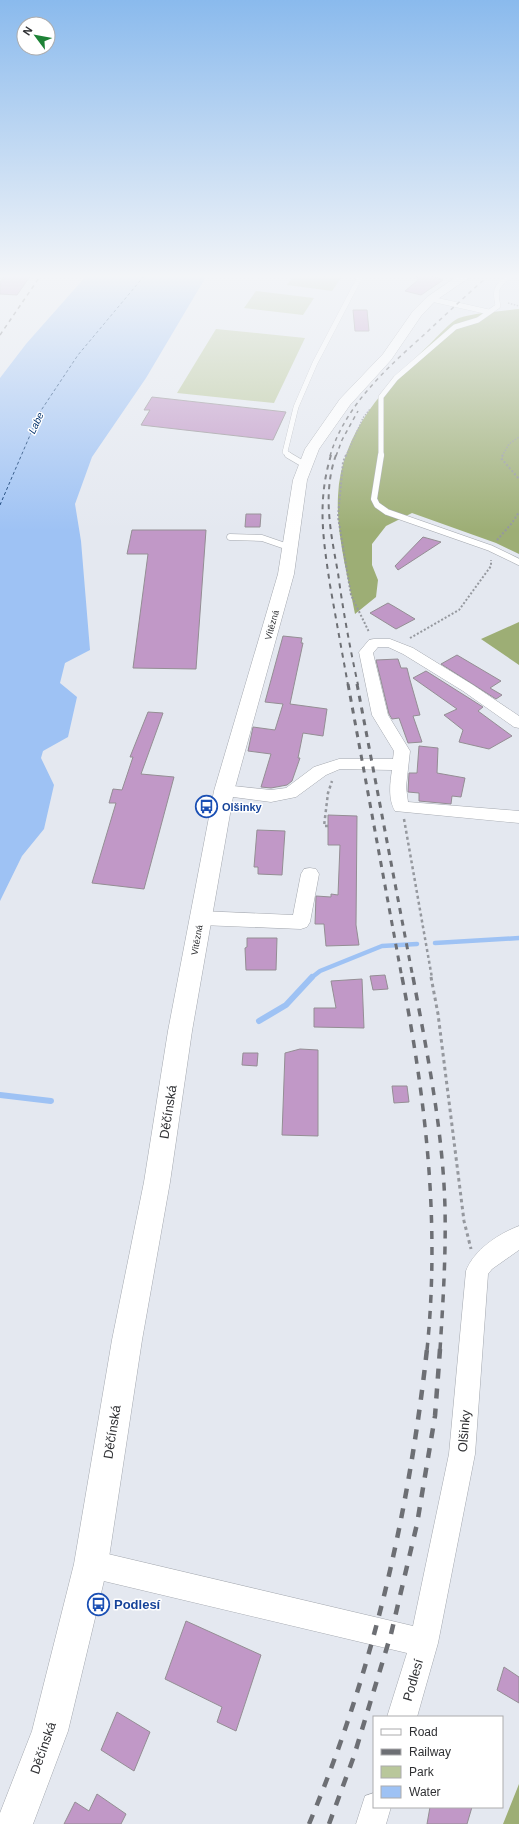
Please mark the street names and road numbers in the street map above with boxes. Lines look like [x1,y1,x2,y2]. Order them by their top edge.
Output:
street label: Vítězná [263,609,281,641]
street label: Vítězná [189,924,205,956]
street label: Děčínská [156,1083,180,1140]
street label: Děčínská [100,1403,124,1460]
street label: Olšinky [455,1409,473,1453]
street label: Podlesí [400,1657,426,1703]
street label: Děčínská [27,1719,59,1776]

